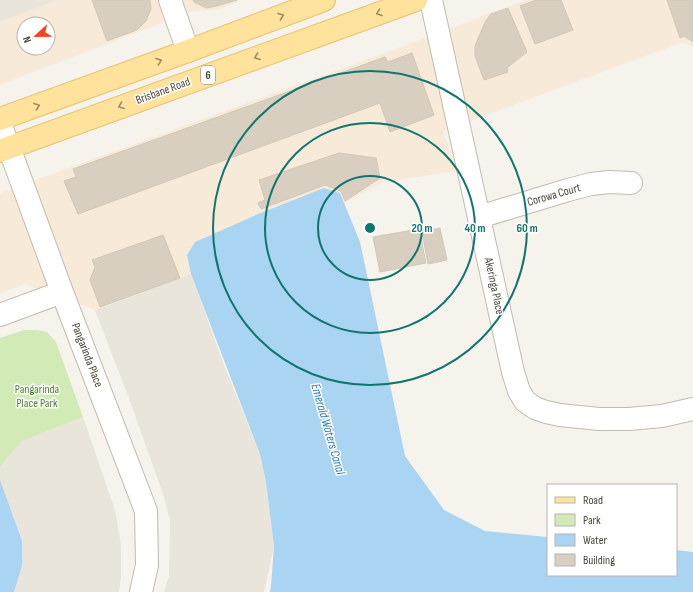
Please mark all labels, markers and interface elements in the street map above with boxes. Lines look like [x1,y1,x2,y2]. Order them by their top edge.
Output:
one-way arrow [376,9,383,17]
one-way arrow [277,13,284,21]
north arrow [16,16,56,56]
text: N [20,34,34,45]
one-way arrow [253,53,260,61]
one-way arrow [155,58,162,66]
road number: 6 [201,66,215,84]
street label: Brisbane Road [134,74,192,108]
one-way arrow [33,102,40,110]
one-way arrow [118,102,125,110]
street label: Corowa Court [526,180,583,210]
centre of rings [363,221,377,235]
text: 20 m [412,221,432,236]
text: 40 m [464,221,486,236]
text: 60 m [516,221,538,236]
street label: Akeringa Place [480,255,507,316]
street label: Pangarinda Place [68,321,106,389]
park label: Pangarinda Place Park [15,382,60,411]
water label: Emerald Waters Canal [307,382,349,477]
legend [547,484,677,576]
text: Road [583,493,603,508]
text: Park [583,513,601,528]
text: Water [583,533,607,548]
text: Building [583,553,615,568]

